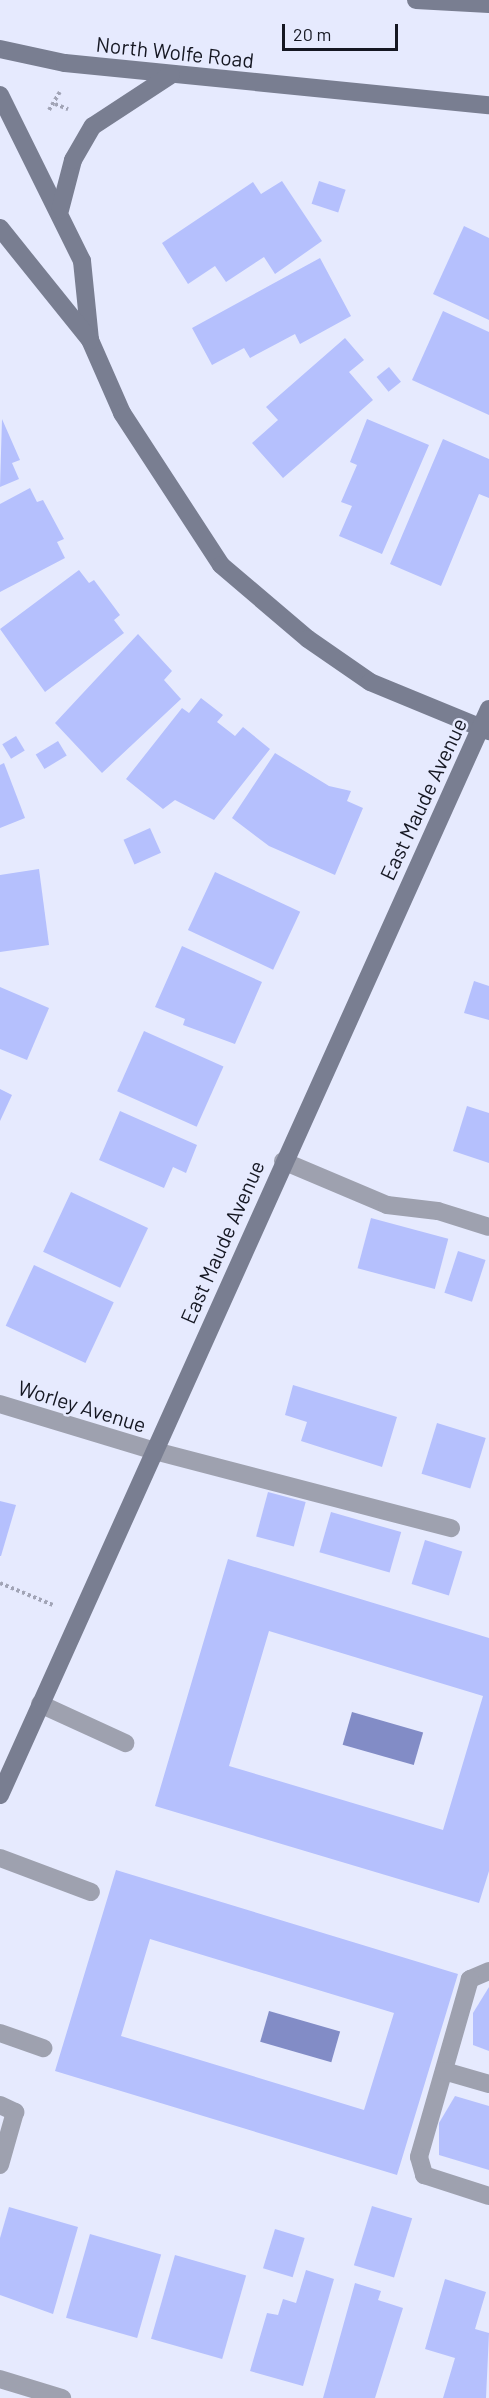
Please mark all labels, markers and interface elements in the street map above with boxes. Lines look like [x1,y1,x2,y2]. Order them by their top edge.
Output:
scale bar [285,12,400,50]
text: 20 m [293,23,331,45]
street label: North Wolfe Road [95,31,255,73]
street label: East Maude Avenue [374,714,472,884]
street label: East Maude Avenue [175,1157,269,1327]
street label: Worley Avenue [15,1375,149,1437]

